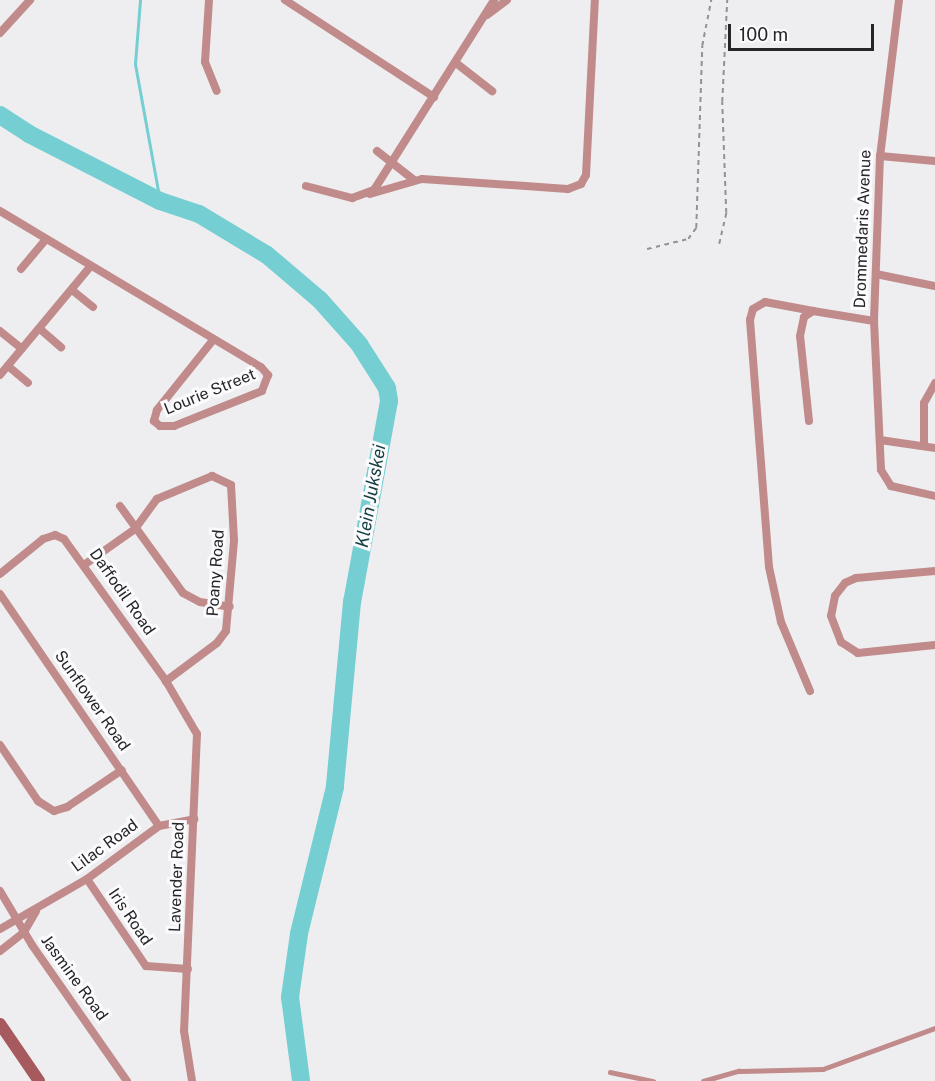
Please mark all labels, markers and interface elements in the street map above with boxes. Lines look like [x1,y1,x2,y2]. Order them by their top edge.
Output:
scale bar [731,12,876,50]
text: 100 m [739,24,788,45]
street label: Drommedaris Avenue [851,149,875,309]
street label: Lourie Street [161,365,259,419]
water label: Klein Jukskei [351,443,391,549]
street label: Poany Road [203,529,229,617]
street label: Daffodil Road [85,545,159,639]
street label: Sunflower Road [50,647,134,755]
street label: Lilac Road [68,815,142,877]
street label: Lavender Road [165,821,189,933]
street label: Iris Road [104,885,156,949]
street label: Jasmine Road [37,931,111,1025]

